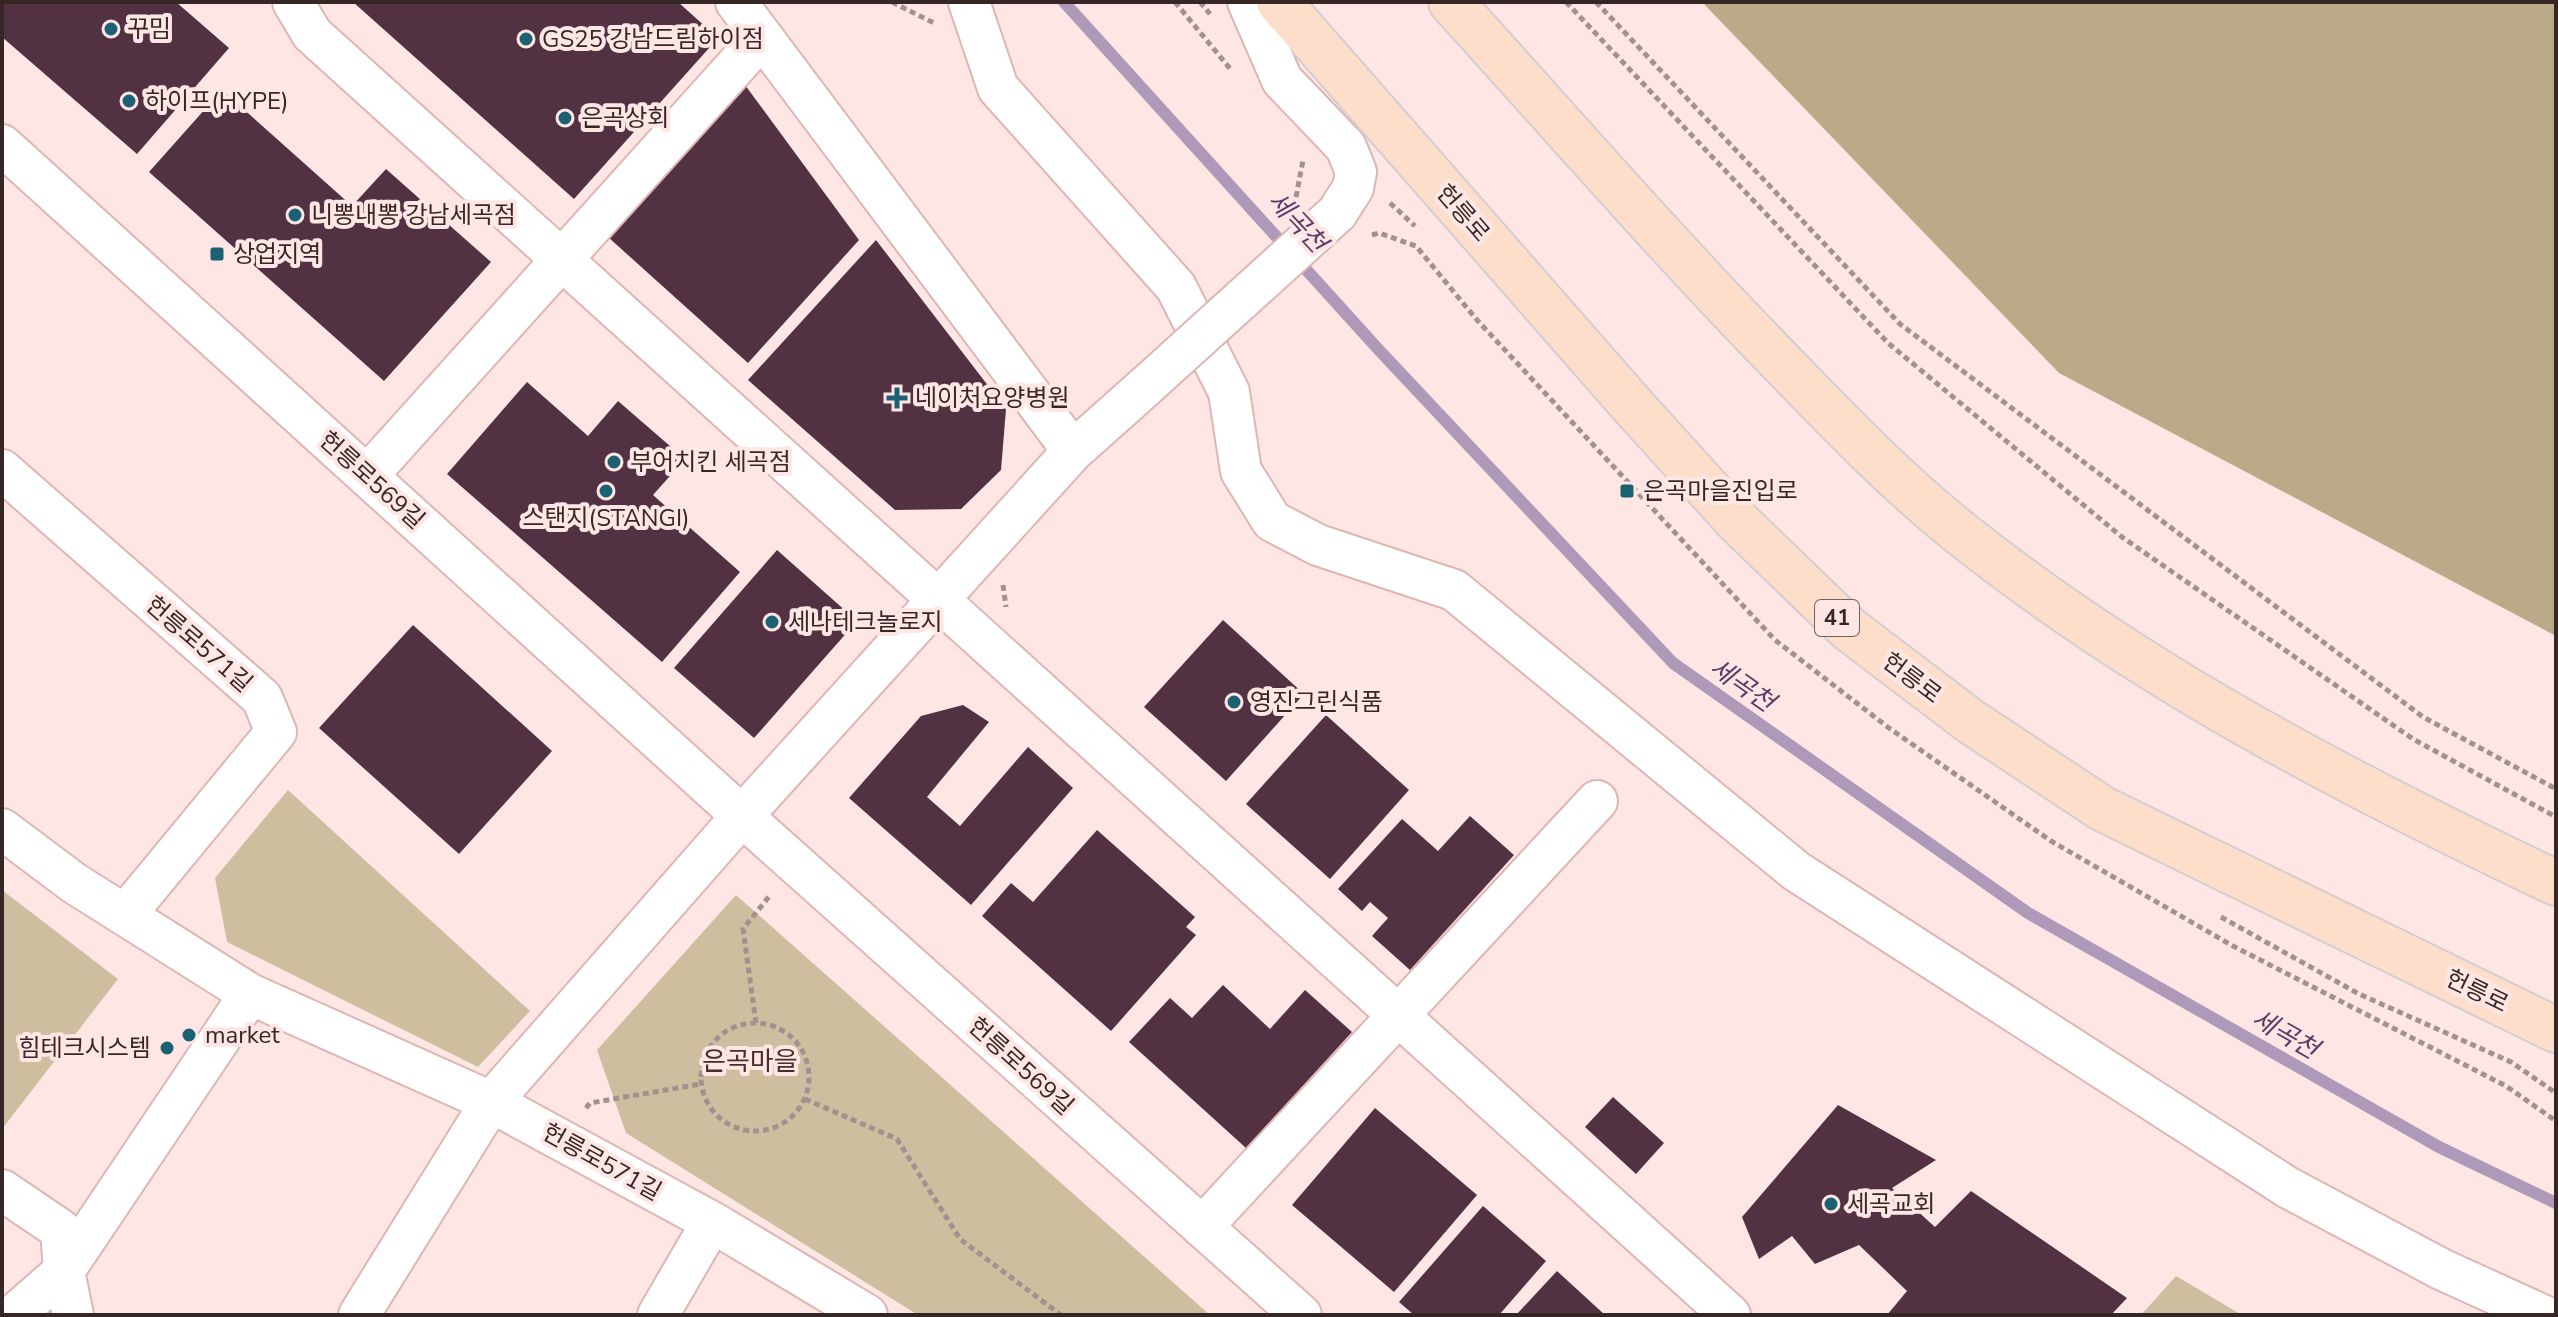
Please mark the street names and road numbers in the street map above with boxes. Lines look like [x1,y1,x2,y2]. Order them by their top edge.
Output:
street label: 헌릉로 [1429,178,1497,248]
street label: 헌릉로569길 [312,424,432,536]
street label: 헌릉로571길 [139,589,259,699]
road number: 41 [1815,600,1859,636]
street label: 헌릉로 [1876,645,1948,711]
street label: 헌릉로 [2440,962,2514,1020]
street label: 헌릉로569길 [961,1010,1081,1122]
street label: 헌릉로571길 [537,1116,667,1208]

